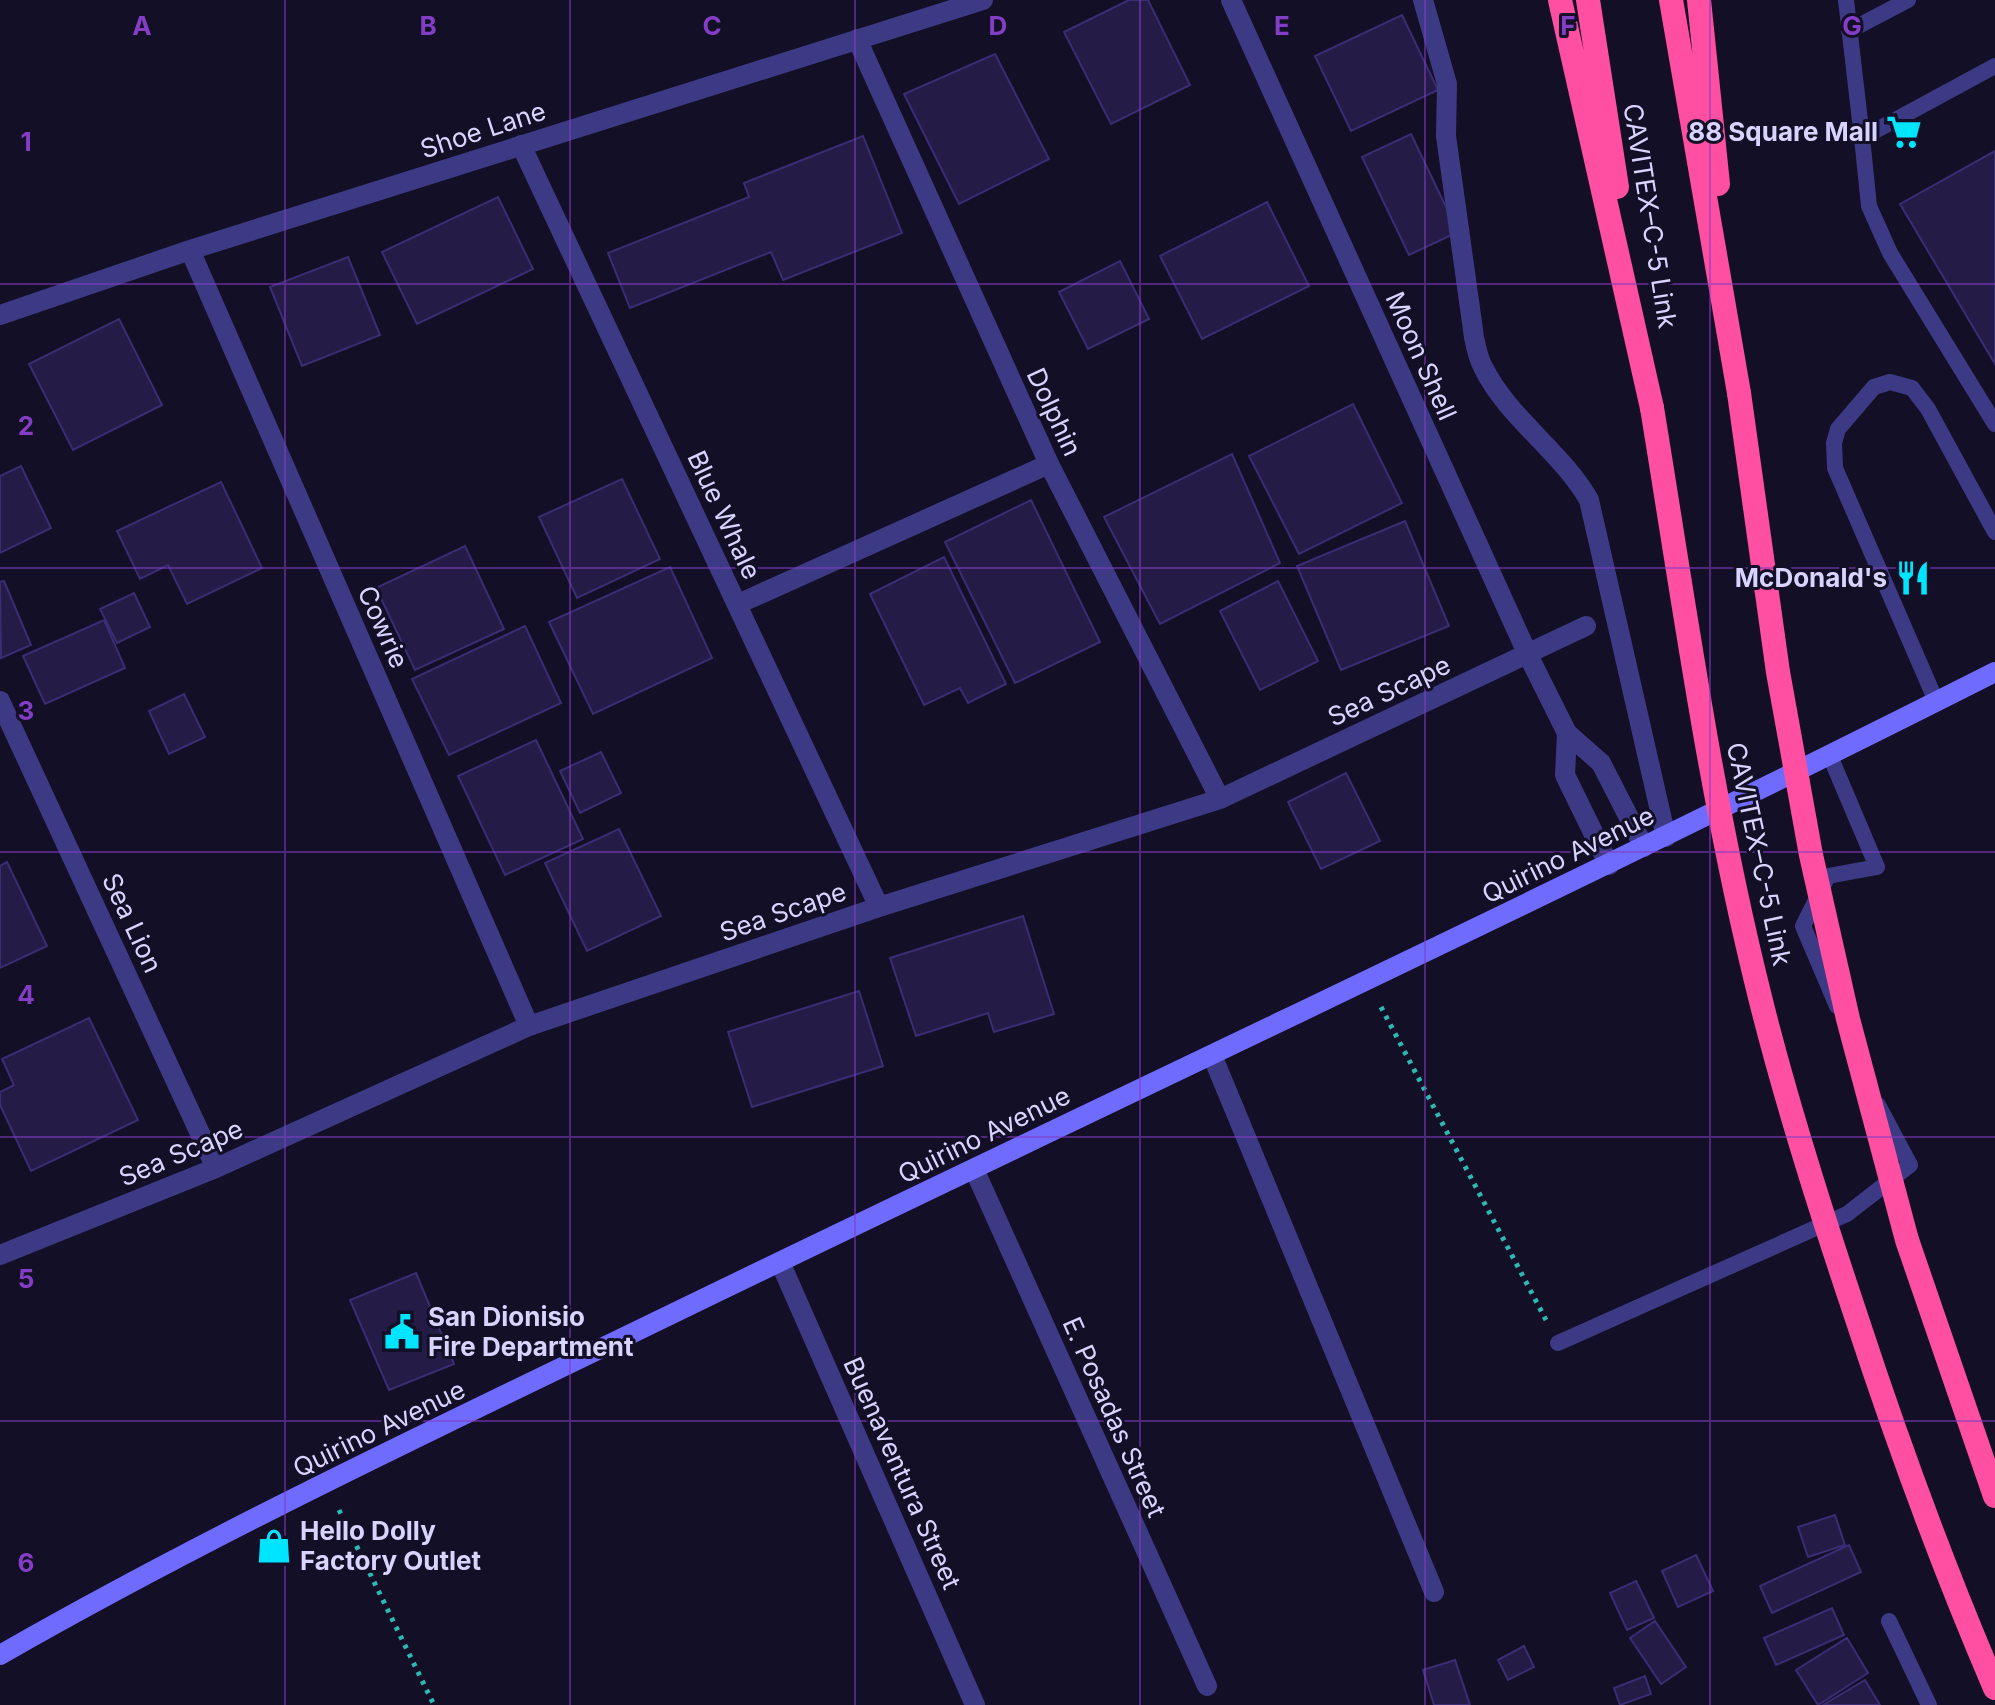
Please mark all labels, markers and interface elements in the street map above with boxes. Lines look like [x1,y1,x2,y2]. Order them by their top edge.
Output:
text: A [132,10,152,41]
text: B [419,10,437,41]
text: C [702,10,722,41]
text: D [989,10,1007,41]
text: E [1274,10,1290,41]
text: F [1560,10,1576,41]
text: G [1842,10,1862,41]
street label: Shoe Lane [416,95,549,164]
street label: CAVITEX–C-5 Link [1617,101,1684,331]
supermarket icon: 88 Square Mall [1885,113,1923,151]
place label: 88 Square Mall [1688,116,1878,147]
text: 1 [20,126,32,157]
street label: Moon Shell [1379,287,1464,425]
street label: Dolphin [1021,363,1088,461]
text: 2 [18,410,34,441]
street label: Blue Whale [681,446,768,584]
restaurant icon: McDonald's [1894,559,1932,597]
place label: McDonald's [1735,562,1887,593]
street label: Cowrie [352,581,415,673]
street label: Sea Scape [1323,649,1455,732]
text: 3 [18,695,34,726]
street label: CAVITEX–C-5 Link [1721,739,1798,968]
street label: Quirino Avenue [1477,799,1659,910]
street label: Sea Lion [96,868,169,977]
street label: Sea Scape [716,875,850,948]
text: 4 [17,979,35,1010]
street label: Quirino Avenue [893,1079,1075,1190]
street label: Sea Scape [114,1113,247,1192]
text: 5 [18,1263,34,1294]
place label: San Dionisio Fire Department [428,1301,634,1362]
street label: E. Posadas Street [1056,1312,1172,1522]
public building icon: San Dionisio Fire Department [383,1313,421,1351]
street label: Buenaventura Street [837,1352,968,1594]
street label: Quirino Avenue [288,1373,470,1484]
place label: Hello Dolly Factory Outlet [300,1515,482,1576]
shop icon: Hello Dolly Factory Outlet [255,1527,293,1565]
text: 6 [18,1547,34,1578]

